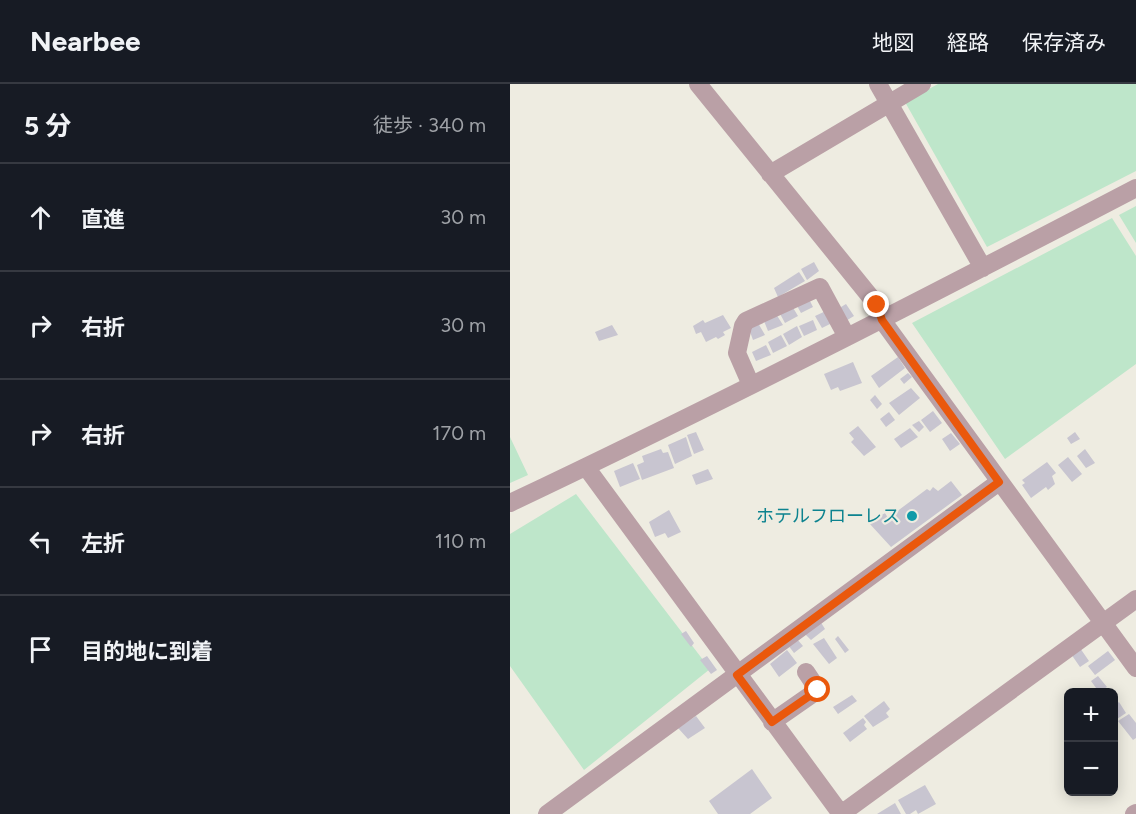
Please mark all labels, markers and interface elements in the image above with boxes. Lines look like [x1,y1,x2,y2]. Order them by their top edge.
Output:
text: Nearbee [30,24,140,58]
text: 地図 [872,30,914,55]
text: 経路 [947,30,989,55]
text: 保存済み [1022,30,1106,55]
text: 5 分 [24,110,71,142]
text: 徒歩 · 340 m [373,113,486,137]
icon: ahead [24,201,57,234]
text: 30 m [440,205,486,229]
text: 直進 [81,206,125,233]
route end [863,291,889,317]
icon: right [24,309,57,342]
text: 30 m [440,313,486,337]
text: 右折 [81,314,125,341]
icon: right [24,417,57,450]
text: 170 m [432,421,486,445]
text: 右折 [81,422,125,449]
place label: ホテルフローレス [756,505,900,527]
marker: ホテルフローレス [905,509,919,523]
icon: left [24,525,57,558]
text: 110 m [435,529,486,553]
text: 左折 [81,530,125,557]
icon: arrive [24,633,57,666]
text: 目的地に到着 [81,638,213,665]
route start [804,676,830,702]
map controls [1064,688,1118,796]
button: + [1064,688,1118,742]
button: − [1064,742,1118,796]

